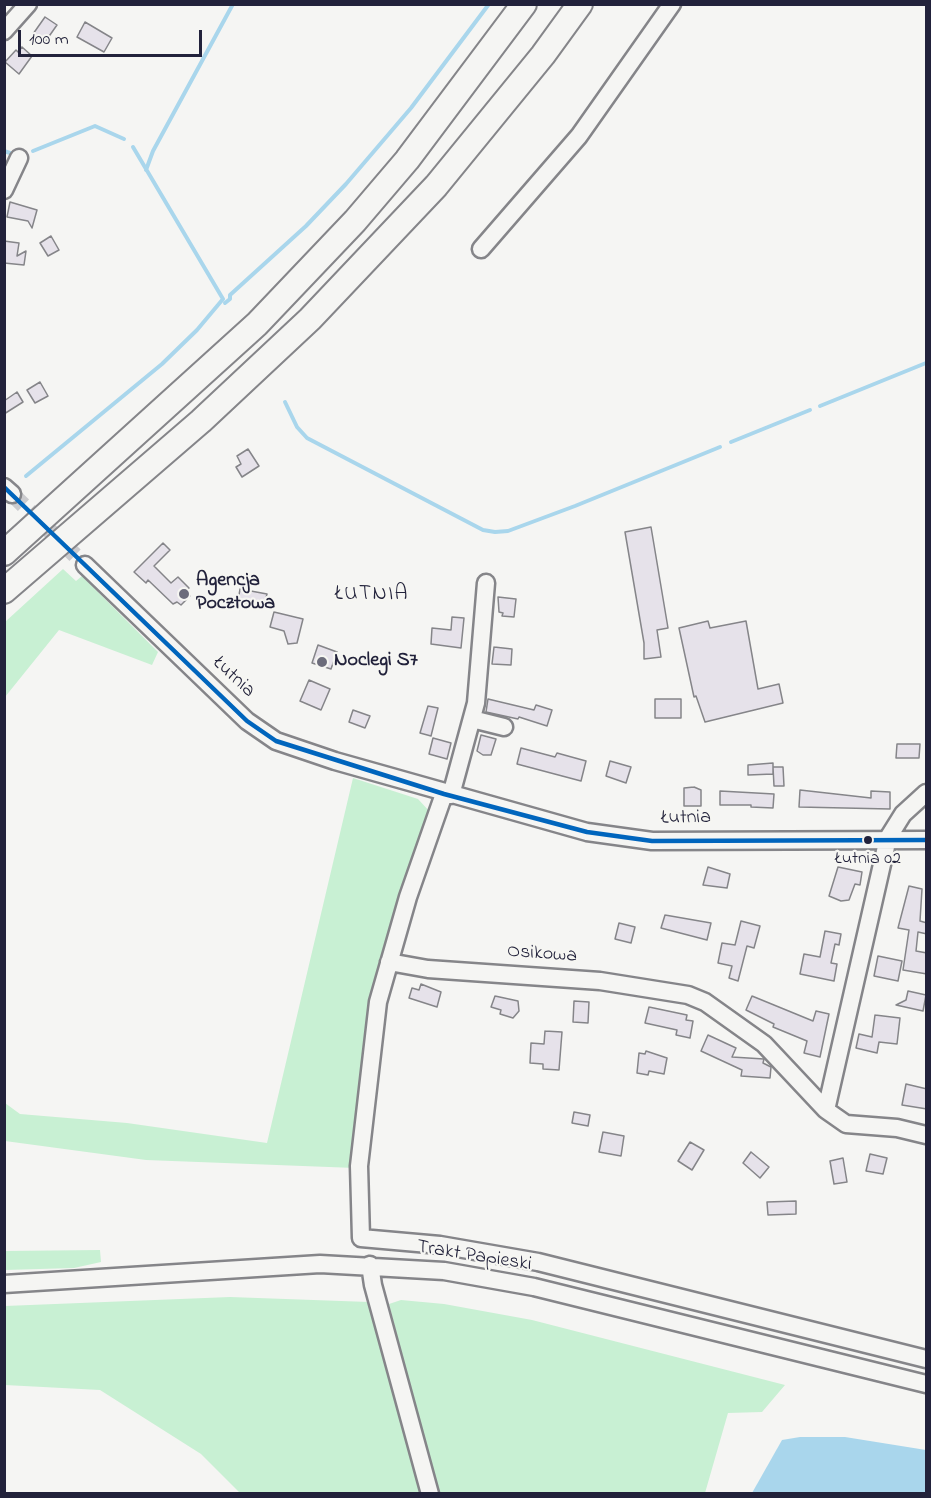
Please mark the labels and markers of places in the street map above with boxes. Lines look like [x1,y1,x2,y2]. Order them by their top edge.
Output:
place label: Agencja Pocztowa [196,570,275,617]
marker: Agencja Pocztowa [177,587,191,601]
place label: Noclegi S7 [334,650,418,674]
marker: Noclegi S7 [315,655,329,669]
marker: Łutnia 02 [862,834,874,846]
place label: Łutnia 02 [835,849,901,871]

